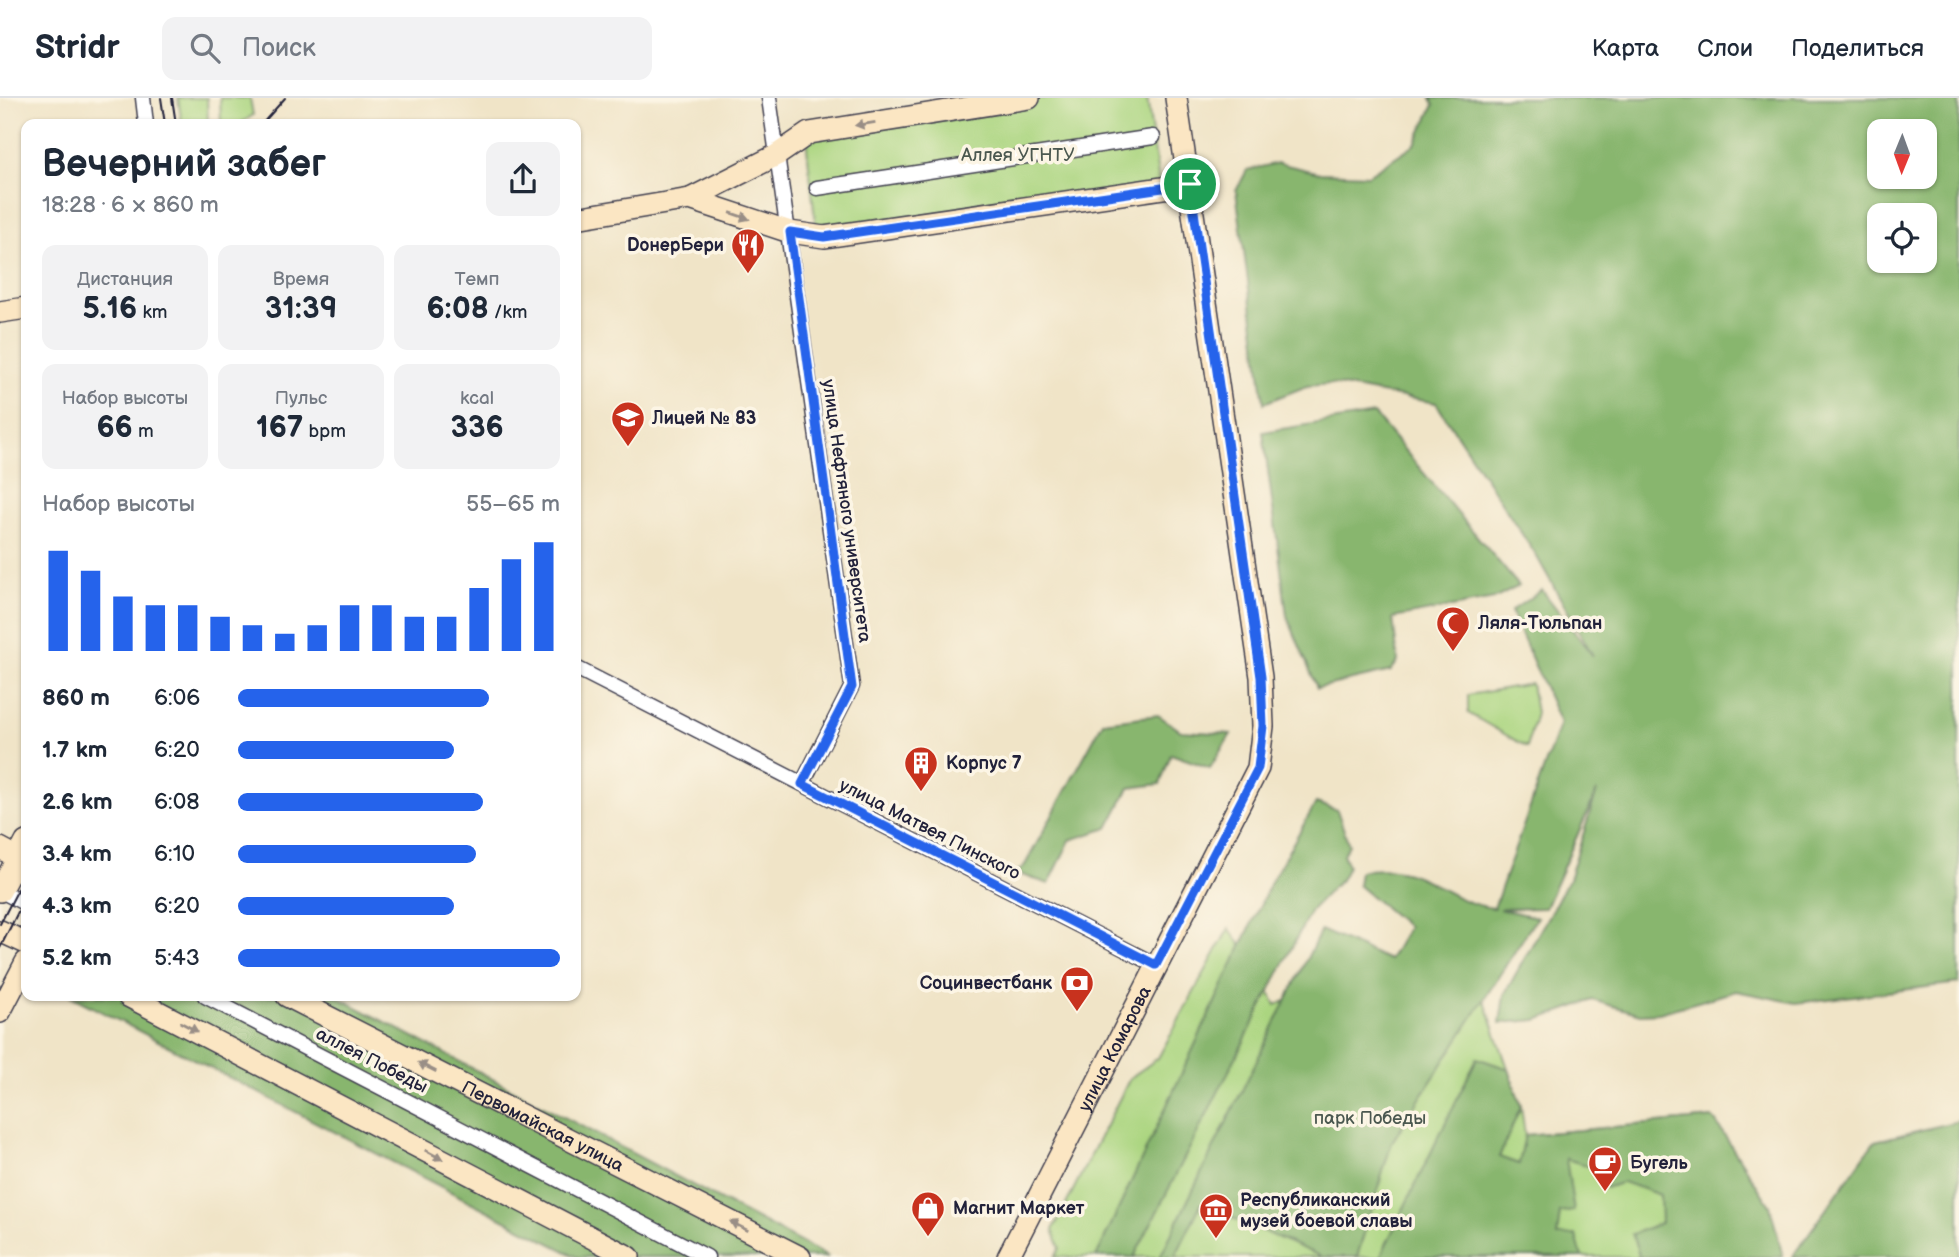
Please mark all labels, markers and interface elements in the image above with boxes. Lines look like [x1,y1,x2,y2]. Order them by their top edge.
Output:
search box [162,17,652,80]
text: Stridr [35,28,120,68]
icon: search [186,29,224,67]
text: Поиск [242,33,316,64]
text: Карта [1592,34,1659,63]
text: Слои [1697,34,1753,63]
text: Поделиться [1791,34,1924,63]
one-way arrow [854,119,876,130]
north arrow [1867,119,1937,189]
map controls [1867,119,1937,273]
text: Вечерний забег [42,142,326,187]
button: share [486,142,560,216]
park label: Аллея УГНТУ [960,145,1075,166]
pin [1160,154,1220,214]
icon: arrive [1171,165,1209,203]
text: 18:28 · 6 × 860 m [42,191,219,219]
button: locate [1867,203,1937,273]
one-way arrow [730,211,751,221]
restaurant icon: DонерБери [729,226,767,275]
place label: DонерБери [627,235,724,256]
text: Дистанция [77,268,173,291]
text: Время [273,268,329,291]
text: Темп [454,268,500,291]
text: 5.16 [83,291,137,327]
text: 31:39 [265,291,337,327]
text: 6:08 [427,291,489,327]
text: km [137,301,167,324]
text: /km [489,301,527,324]
street label: улица Нефтяного университета [818,378,875,644]
text: Набор высоты [62,387,188,410]
text: Пульс [275,387,327,410]
text: kcal [460,387,494,410]
school or university icon: Лицей № 83 [609,399,647,448]
place label: Лицей № 83 [651,408,756,429]
text: 66 [96,410,133,446]
text: 167 [256,410,303,446]
text: 336 [450,410,504,446]
text: m [133,420,154,443]
text: bpm [303,420,346,443]
text: Набор высоты [42,490,195,518]
text: 55–65 m [466,490,560,518]
mosque icon: Ляля-Тюльпан [1434,604,1472,653]
place label: Ляля-Тюльпан [1477,613,1602,634]
text: 860 m [42,684,110,712]
text: 6:06 [154,684,200,712]
text: 1.7 km [42,736,107,764]
text: 6:20 [154,736,200,764]
building icon: Корпус 7 [902,744,940,793]
place label: Корпус 7 [946,753,1022,774]
street label: улица Матвея Пинского [836,775,1024,884]
text: 2.6 km [42,788,113,816]
text: 6:08 [154,788,200,816]
text: 3.4 km [42,840,112,868]
text: 6:10 [154,840,195,868]
text: 4.3 km [42,892,112,920]
text: 6:20 [154,892,200,920]
text: 5.2 km [42,944,112,972]
text: 5:43 [154,944,200,972]
bank icon: Социнвестбанк [1058,964,1096,1013]
place label: Социнвестбанк [920,973,1052,994]
street label: улица Комарова [1074,982,1156,1115]
one-way arrow [179,1022,199,1033]
street label: аллея Победы [312,1023,431,1098]
one-way arrow [417,1062,437,1073]
street label: Первомайская улица [458,1077,627,1177]
park label: парк Победы [1314,1108,1426,1129]
cafe icon: Бугель [1586,1144,1624,1193]
one-way arrow [424,1150,444,1161]
place label: Бугель [1630,1153,1689,1174]
shop icon: Магнит Маркет [909,1189,947,1238]
place label: Республиканский музей боевой славы [1240,1190,1413,1232]
museum icon: Республиканский музей боевой славы [1197,1191,1235,1240]
place label: Магнит Маркет [953,1198,1085,1219]
one-way arrow [729,1220,749,1232]

